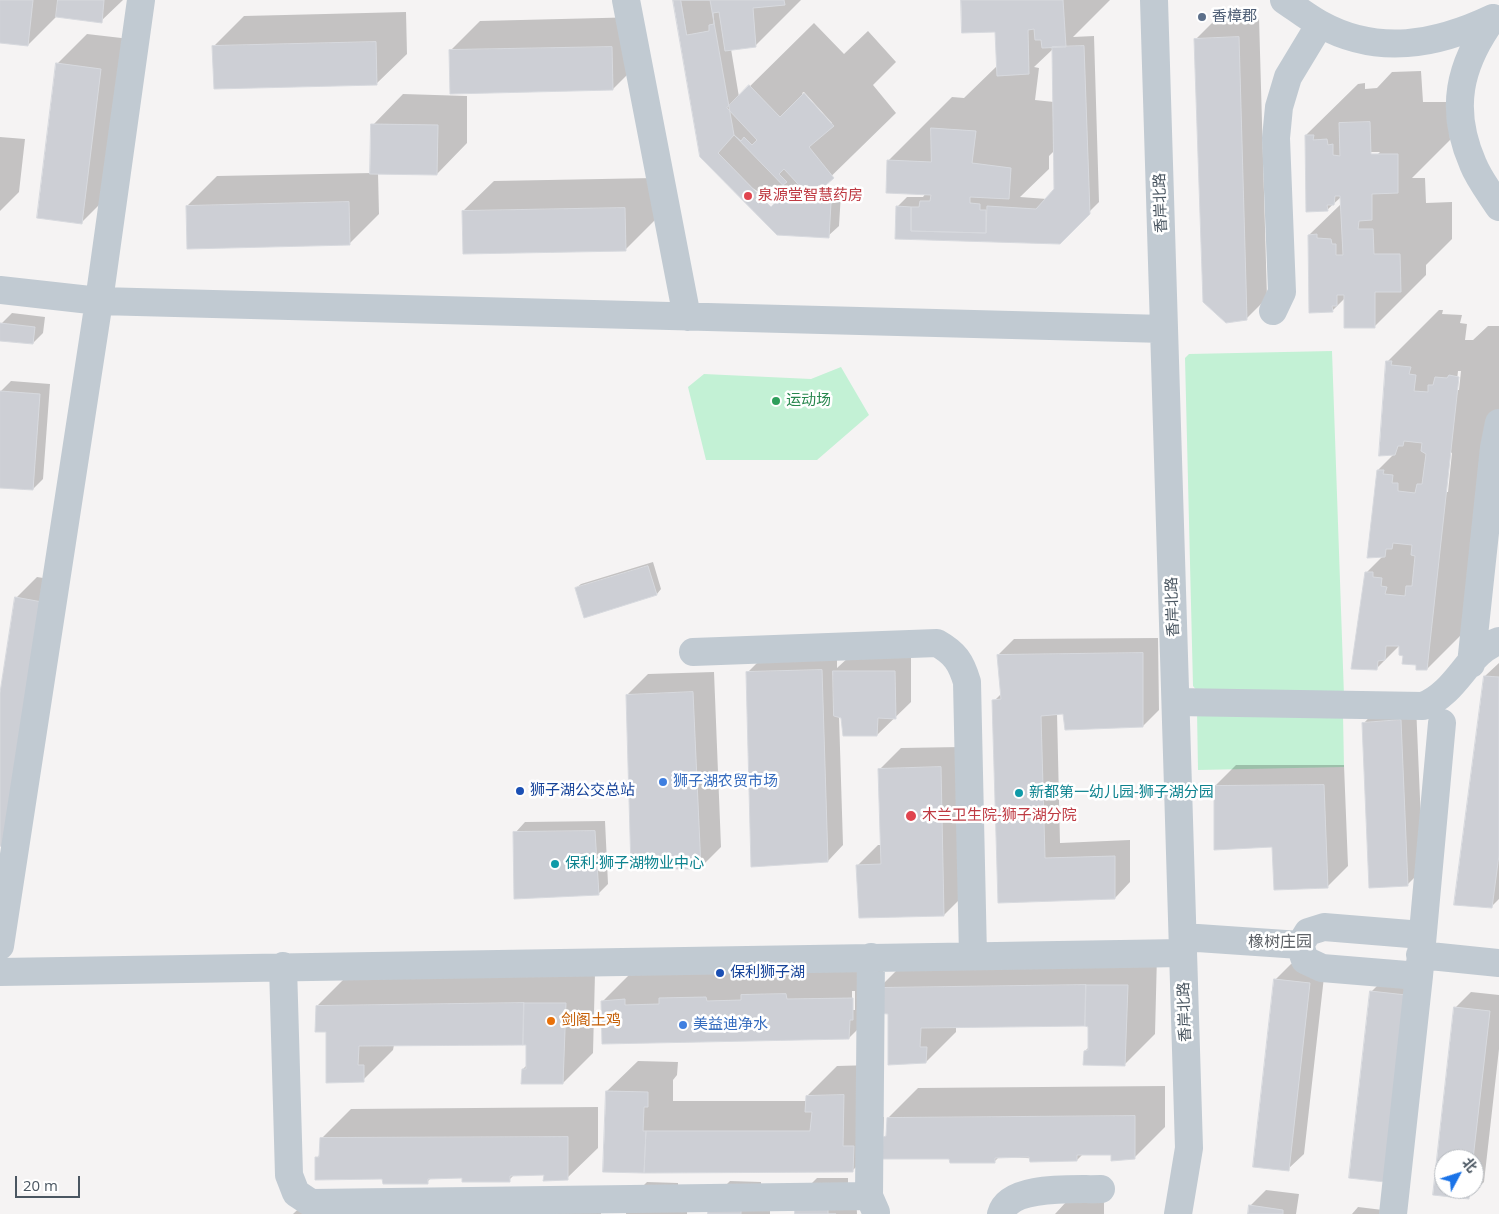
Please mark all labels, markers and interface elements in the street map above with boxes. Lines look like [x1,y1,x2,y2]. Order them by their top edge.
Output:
place label: 香樟郡 [1212,8,1257,26]
marker: 香樟郡 [1196,11,1208,23]
street label: 香岸北路 [1151,173,1171,233]
place label: 泉源堂智慧药房 [758,187,863,205]
marker: 泉源堂智慧药房 [742,190,754,202]
place label: 运动场 [786,392,831,410]
marker: 运动场 [770,395,782,407]
street label: 香岸北路 [1163,577,1183,637]
place label: 狮子湖农贸市场 [673,773,778,791]
marker: 狮子湖农贸市场 [657,776,669,788]
place label: 狮子湖公交总站 [530,782,635,800]
place label: 新都第一幼儿园-狮子湖分园 [1029,784,1214,802]
marker: 狮子湖公交总站 [514,785,526,797]
marker: 新都第一幼儿园-狮子湖分园 [1013,787,1025,799]
place label: 木兰卫生院-狮子湖分院 [922,807,1077,825]
marker: 木兰卫生院-狮子湖分院 [904,809,918,823]
place label: 保利·狮子湖物业中心 [565,855,704,873]
marker: 保利·狮子湖物业中心 [549,858,561,870]
district label: 橡树庄园 [1248,932,1312,952]
place label: 保利狮子湖 [730,964,805,982]
marker: 保利狮子湖 [714,967,726,979]
street label: 香岸北路 [1175,982,1195,1042]
place label: 剑阁土鸡 [561,1012,621,1030]
marker: 剑阁土鸡 [545,1015,557,1027]
place label: 美益迪净水 [693,1016,768,1034]
marker: 美益迪净水 [677,1019,689,1031]
north arrow [1434,1149,1484,1199]
text: 北 [1458,1153,1482,1176]
scale bar [18,1166,82,1198]
text: 20 m [23,1175,58,1195]

